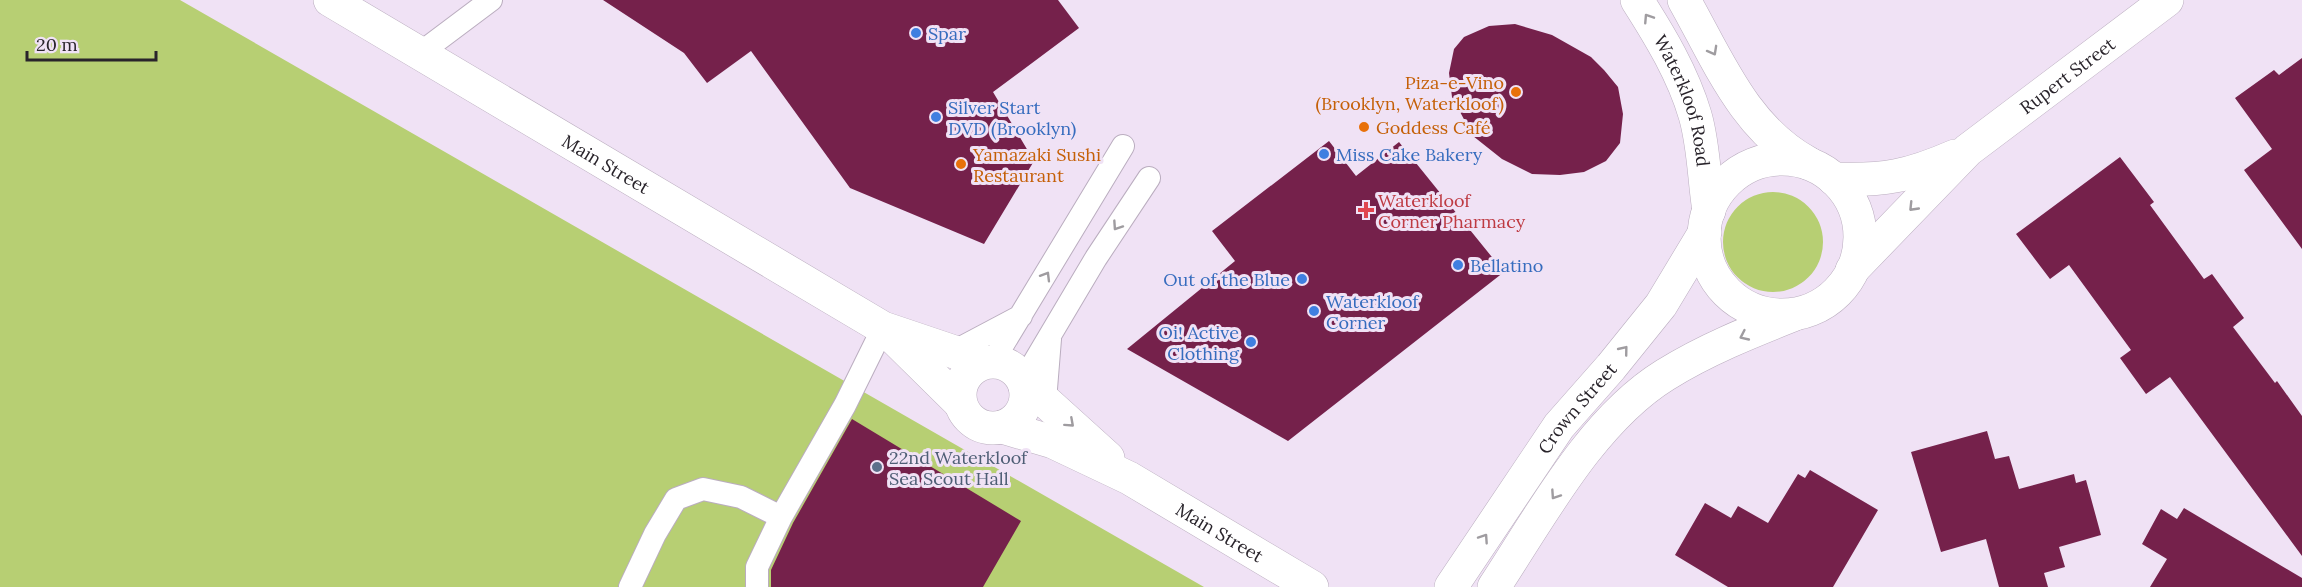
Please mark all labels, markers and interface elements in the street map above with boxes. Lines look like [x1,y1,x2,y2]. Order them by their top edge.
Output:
one-way arrow [1645,13,1656,24]
place label: Spar [928,22,966,45]
scale bar [27,24,156,62]
marker: Spar [909,26,923,40]
street label: Waterkloof Road [1649,30,1715,168]
street label: Rupert Street [2015,32,2119,119]
text: 20 m [36,33,78,56]
one-way arrow [1706,45,1717,55]
place label: Piza-e-Vino (Brooklyn, Waterkloof) [1316,71,1504,115]
marker: Piza-e-Vino (Brooklyn, Waterkloof) [1509,85,1523,99]
place label: Silver Start DVD (Brooklyn) [948,96,1076,140]
marker: Silver Start DVD (Brooklyn) [929,110,943,124]
place label: Goddess Café [1376,116,1491,139]
marker: Goddess Café [1357,120,1371,134]
street label: Main Street [558,129,654,199]
place label: Yamazaki Sushi Restaurant [972,143,1101,187]
place label: Miss Cake Bakery [1336,143,1483,166]
marker: Miss Cake Bakery [1317,147,1331,161]
marker: Yamazaki Sushi Restaurant [954,157,968,171]
place label: Waterkloof Corner Pharmacy [1378,189,1526,233]
one-way arrow [1909,201,1920,211]
marker: Waterkloof Corner Pharmacy [1359,203,1373,217]
one-way arrow [1113,220,1124,231]
place label: Bellatino [1470,254,1543,277]
marker: Bellatino [1451,258,1465,272]
place label: Out of the Blue [1163,268,1290,291]
one-way arrow [1038,271,1050,282]
marker: Out of the Blue [1295,272,1309,286]
place label: Waterkloof Corner [1326,290,1420,334]
marker: Waterkloof Corner [1307,304,1321,318]
place label: Oi! Active Clothing [1159,321,1240,365]
one-way arrow [1740,328,1751,340]
marker: Oi! Active Clothing [1244,335,1258,349]
one-way arrow [1617,346,1628,357]
street label: Crown Street [1532,358,1621,458]
one-way arrow [1064,416,1074,427]
place label: 22nd Waterkloof Sea Scout Hall [889,446,1029,490]
marker: 22nd Waterkloof Sea Scout Hall [870,460,884,474]
one-way arrow [1551,489,1562,500]
street label: Main Street [1172,497,1268,567]
one-way arrow [1477,534,1488,545]

